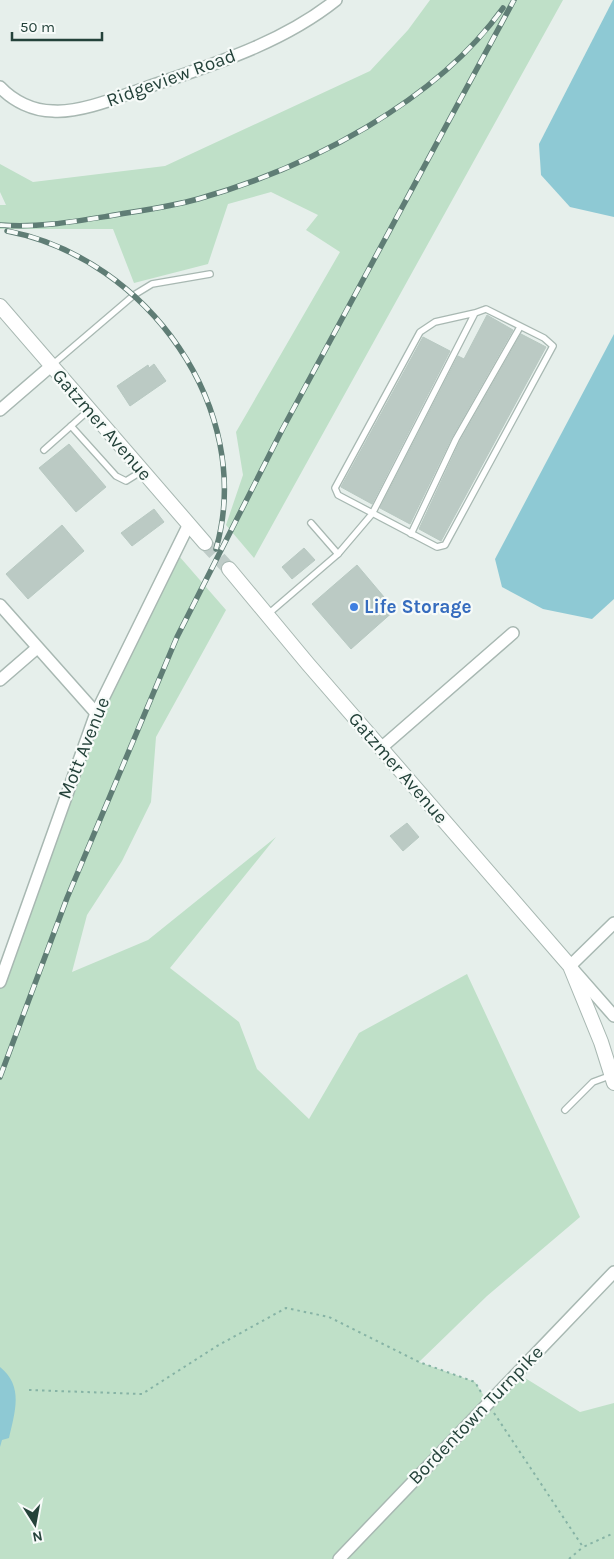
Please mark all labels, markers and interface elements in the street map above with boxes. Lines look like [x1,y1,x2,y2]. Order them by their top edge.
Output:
scale bar [12,10,102,42]
text: 50 m [20,18,55,36]
street label: Ridgeview Road [103,44,239,112]
street label: Gatzmer Avenue [48,365,156,485]
place label: Life Storage [364,596,472,618]
marker: Life Storage [348,601,360,613]
street label: Mott Avenue [54,694,114,802]
street label: Gatzmer Avenue [344,708,452,828]
street label: Bordentown Turnpike [404,1341,548,1489]
north arrow [10,1499,60,1549]
text: N [31,1527,44,1546]

